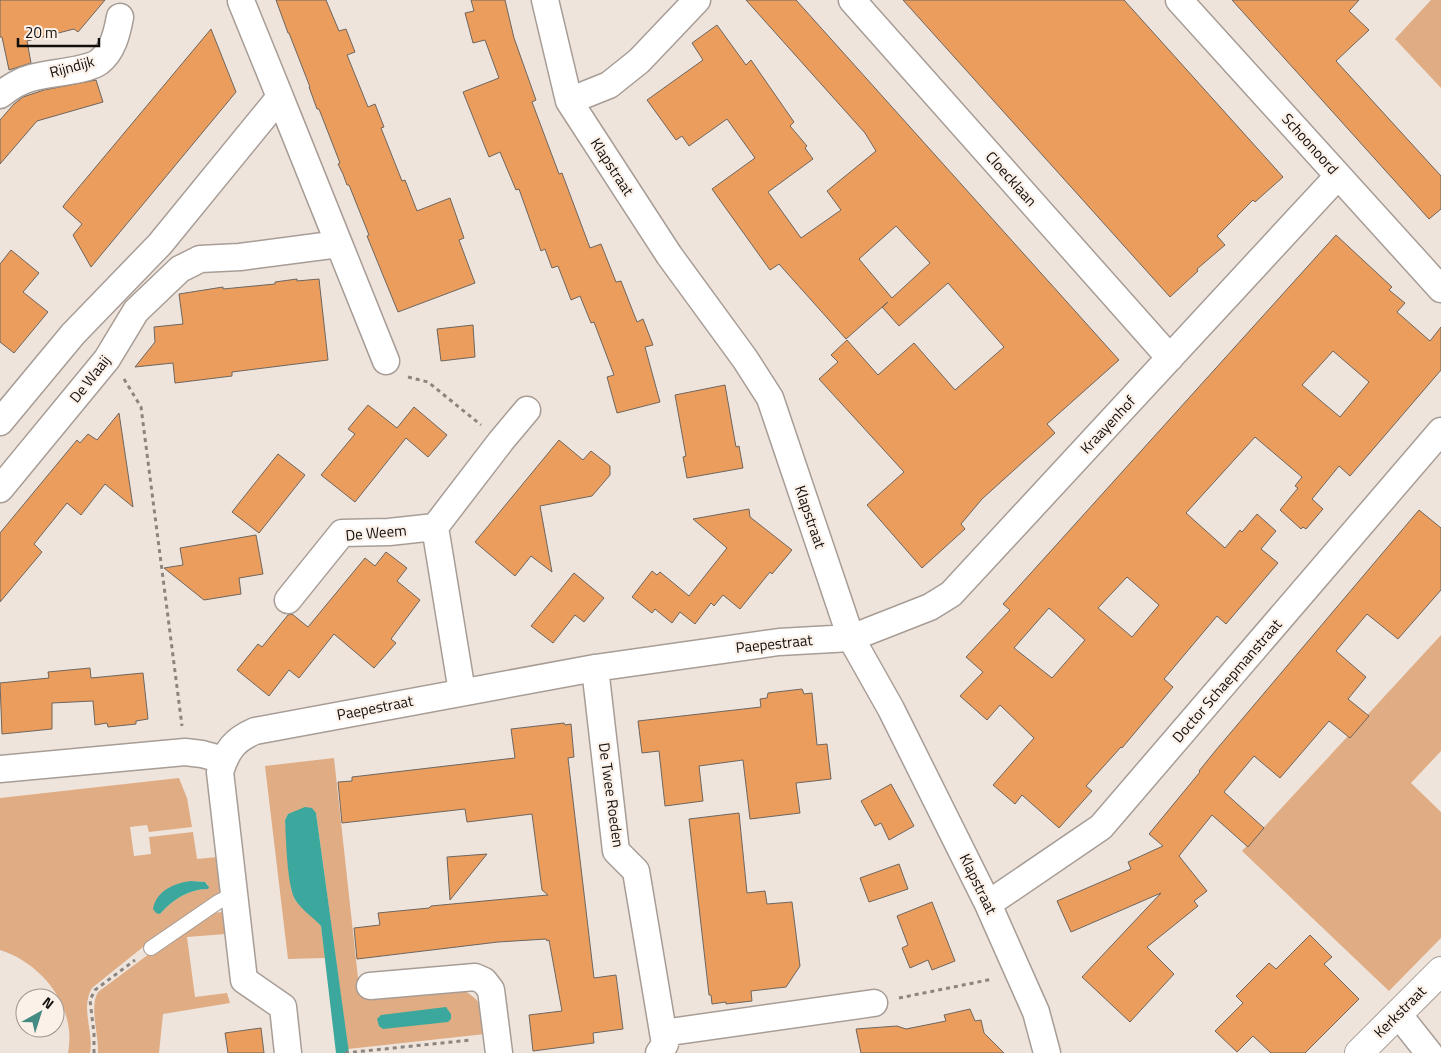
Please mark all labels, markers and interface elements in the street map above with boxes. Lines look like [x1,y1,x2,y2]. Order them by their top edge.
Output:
scale bar [18,15,99,47]
text: 20 m [25,21,58,44]
street label: Rijndijk [47,50,97,84]
street label: Schoonoord [1277,108,1344,179]
street label: Klapstraat [585,133,640,201]
street label: Cloecklaan [980,146,1042,211]
street label: De Waaij [64,350,116,408]
street label: Kraayenhof [1075,390,1141,459]
street label: Klapstraat [789,482,832,552]
street label: De Weem [344,518,407,547]
street label: Doctor Schaepmanstraat [1166,613,1287,748]
street label: Paepestraat [734,628,814,659]
street label: Paepestraat [335,689,416,726]
street label: De Twee Roeden [593,741,630,849]
street label: Klapstraat [954,849,1003,919]
street label: Kerkstraat [1368,980,1432,1043]
north arrow [15,988,65,1038]
text: N [38,991,59,1014]

